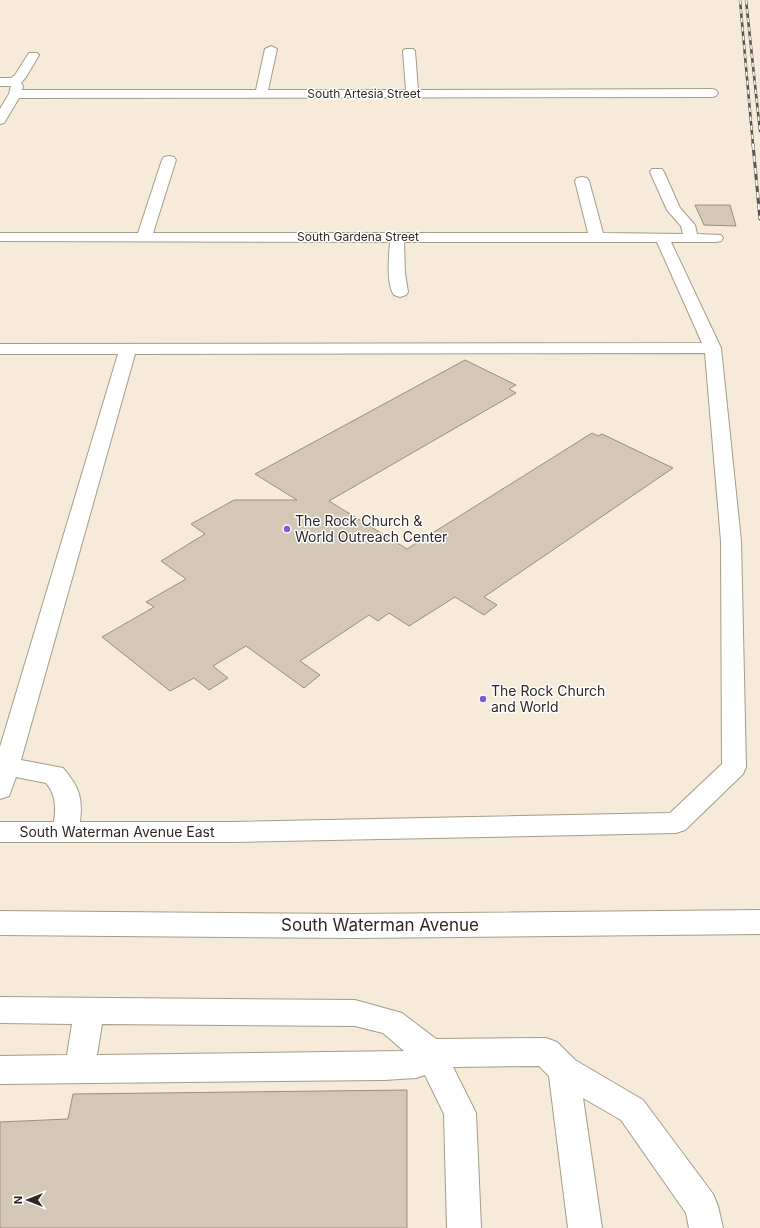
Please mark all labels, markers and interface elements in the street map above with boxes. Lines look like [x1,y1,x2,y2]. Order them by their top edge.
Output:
street label: South Artesia Street [307,86,421,101]
street label: South Gardena Street [297,229,419,244]
place label: The Rock Church & World Outreach Center [295,512,447,545]
marker: The Rock Church & World Outreach Center [282,524,292,534]
place label: The Rock Church and World [491,682,605,715]
marker: The Rock Church and World [478,694,488,704]
street label: South Waterman Avenue East [19,823,215,840]
street label: South Waterman Avenue [281,915,479,935]
north arrow [8,1180,48,1220]
text: N [11,1196,25,1204]

